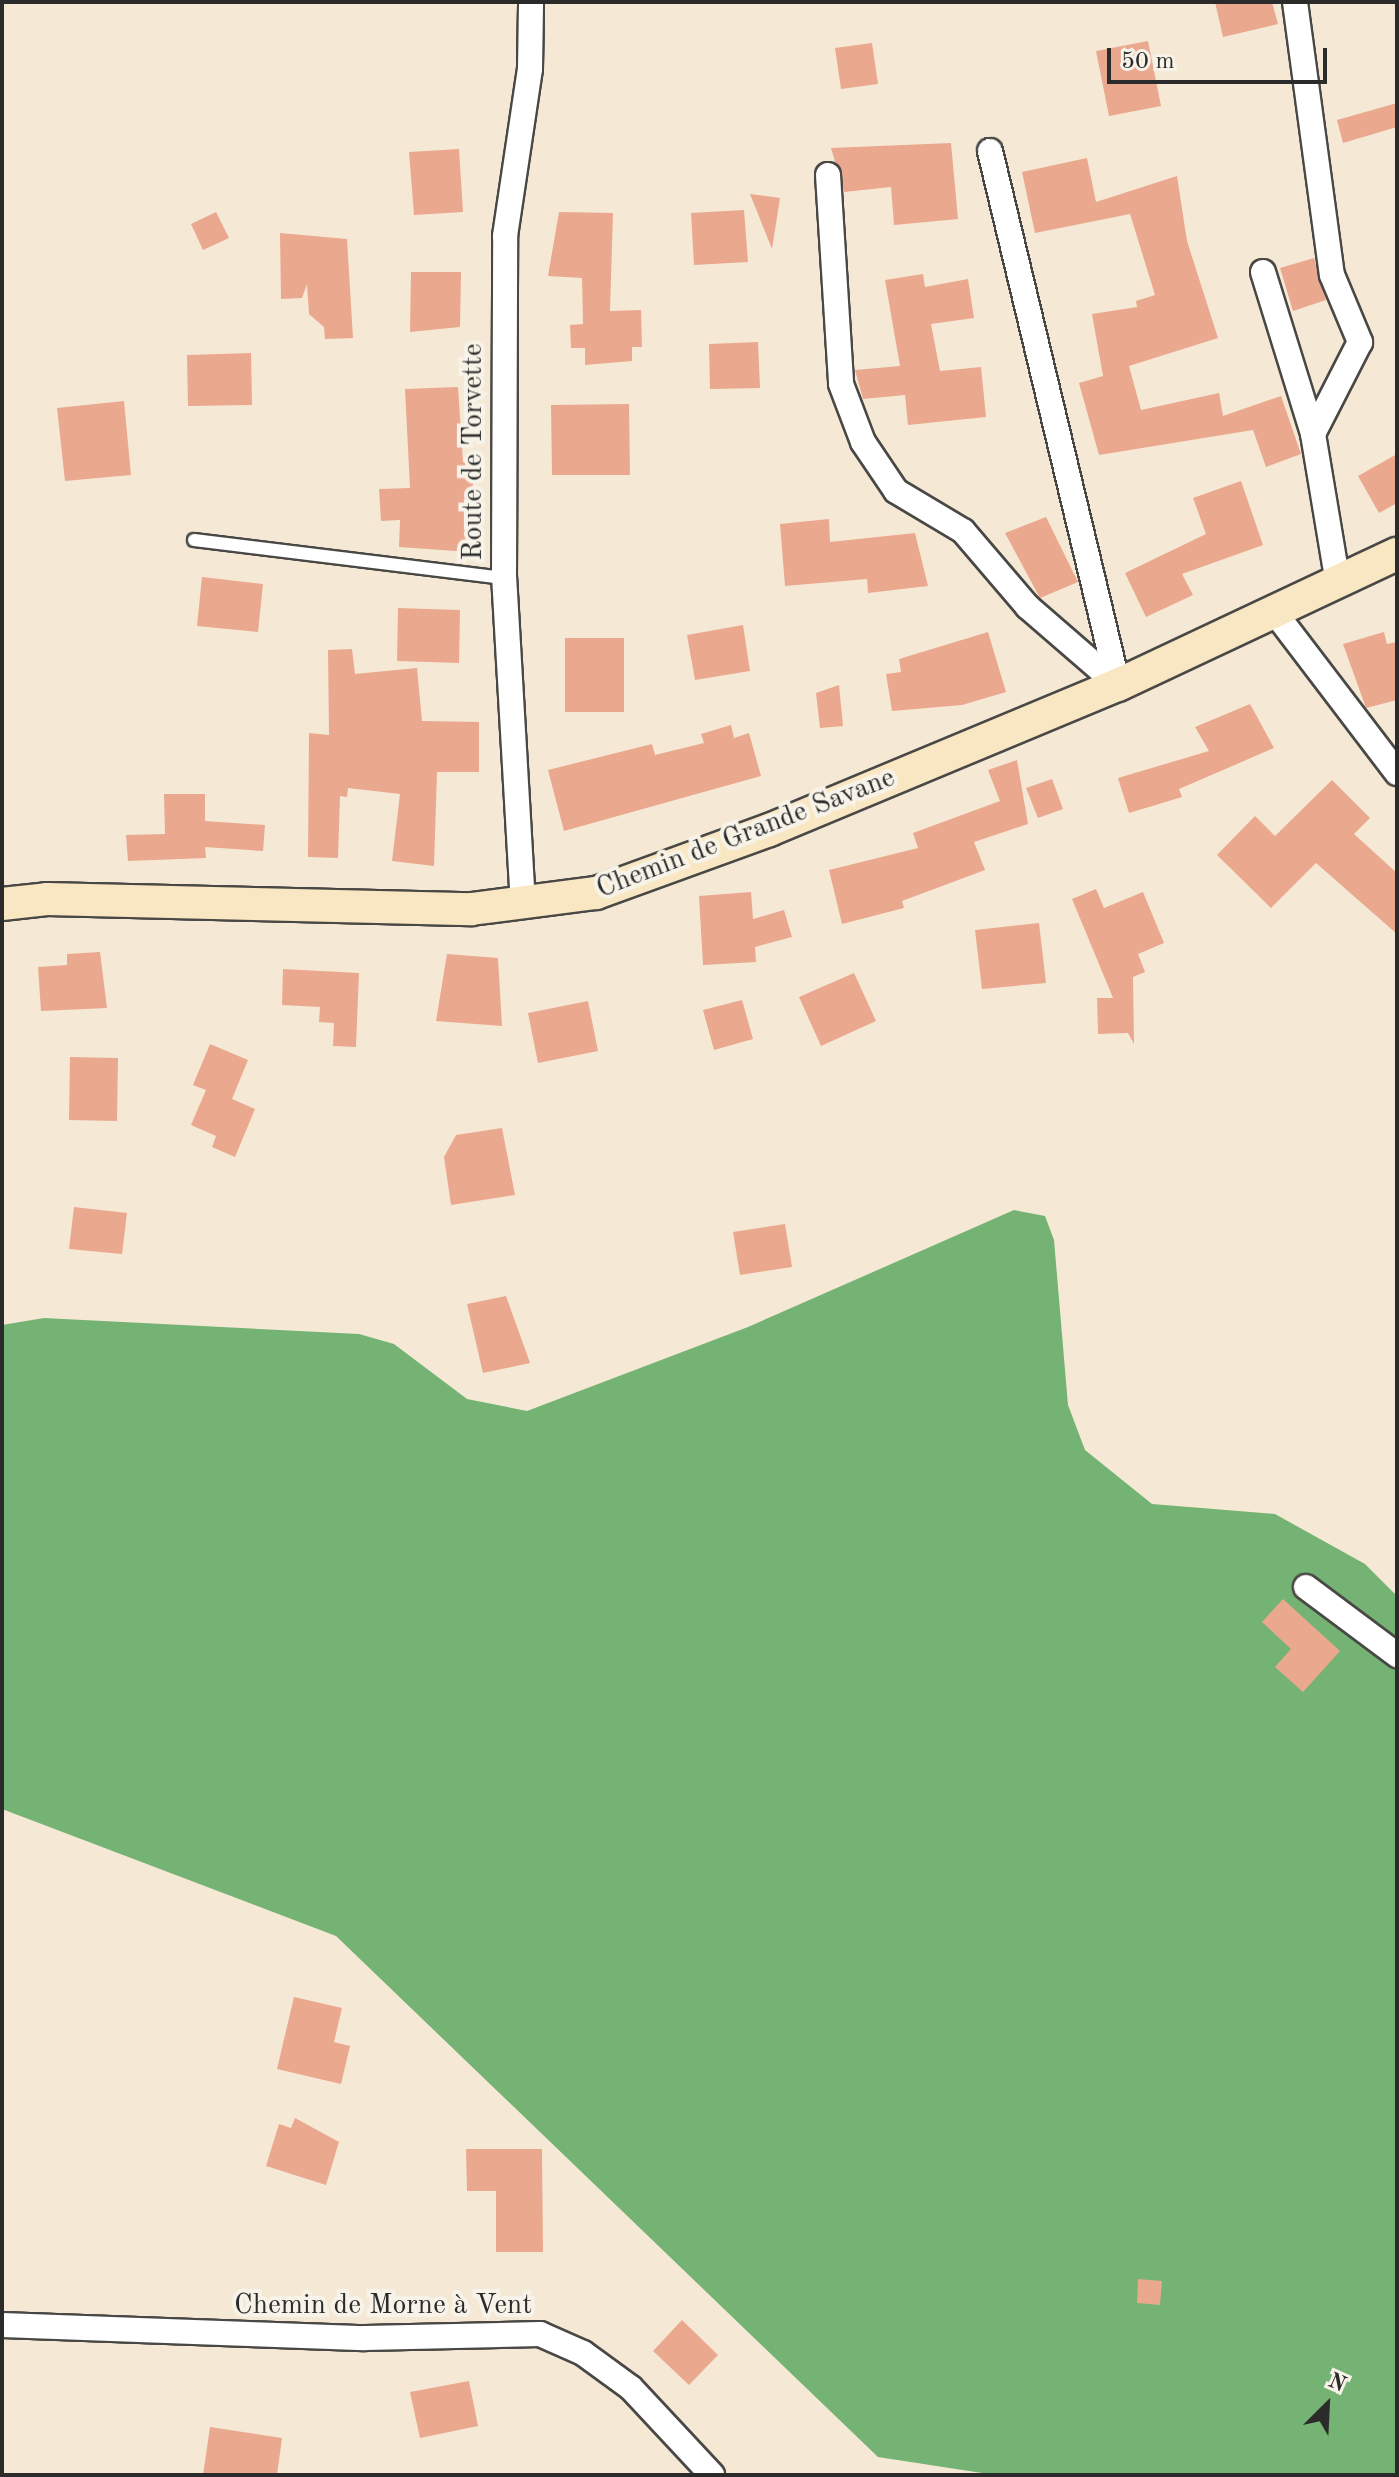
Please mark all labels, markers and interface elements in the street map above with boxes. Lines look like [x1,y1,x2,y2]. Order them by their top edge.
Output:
scale bar [1111,32,1331,82]
text: 50 m [1121,50,1175,74]
street label: Route de Torvette [457,343,491,561]
street label: Chemin de Grande Savane [592,762,900,906]
street label: Chemin de Morne à Vent [234,2289,532,2323]
north arrow [1287,2365,1367,2445]
text: N [1325,2370,1349,2397]

